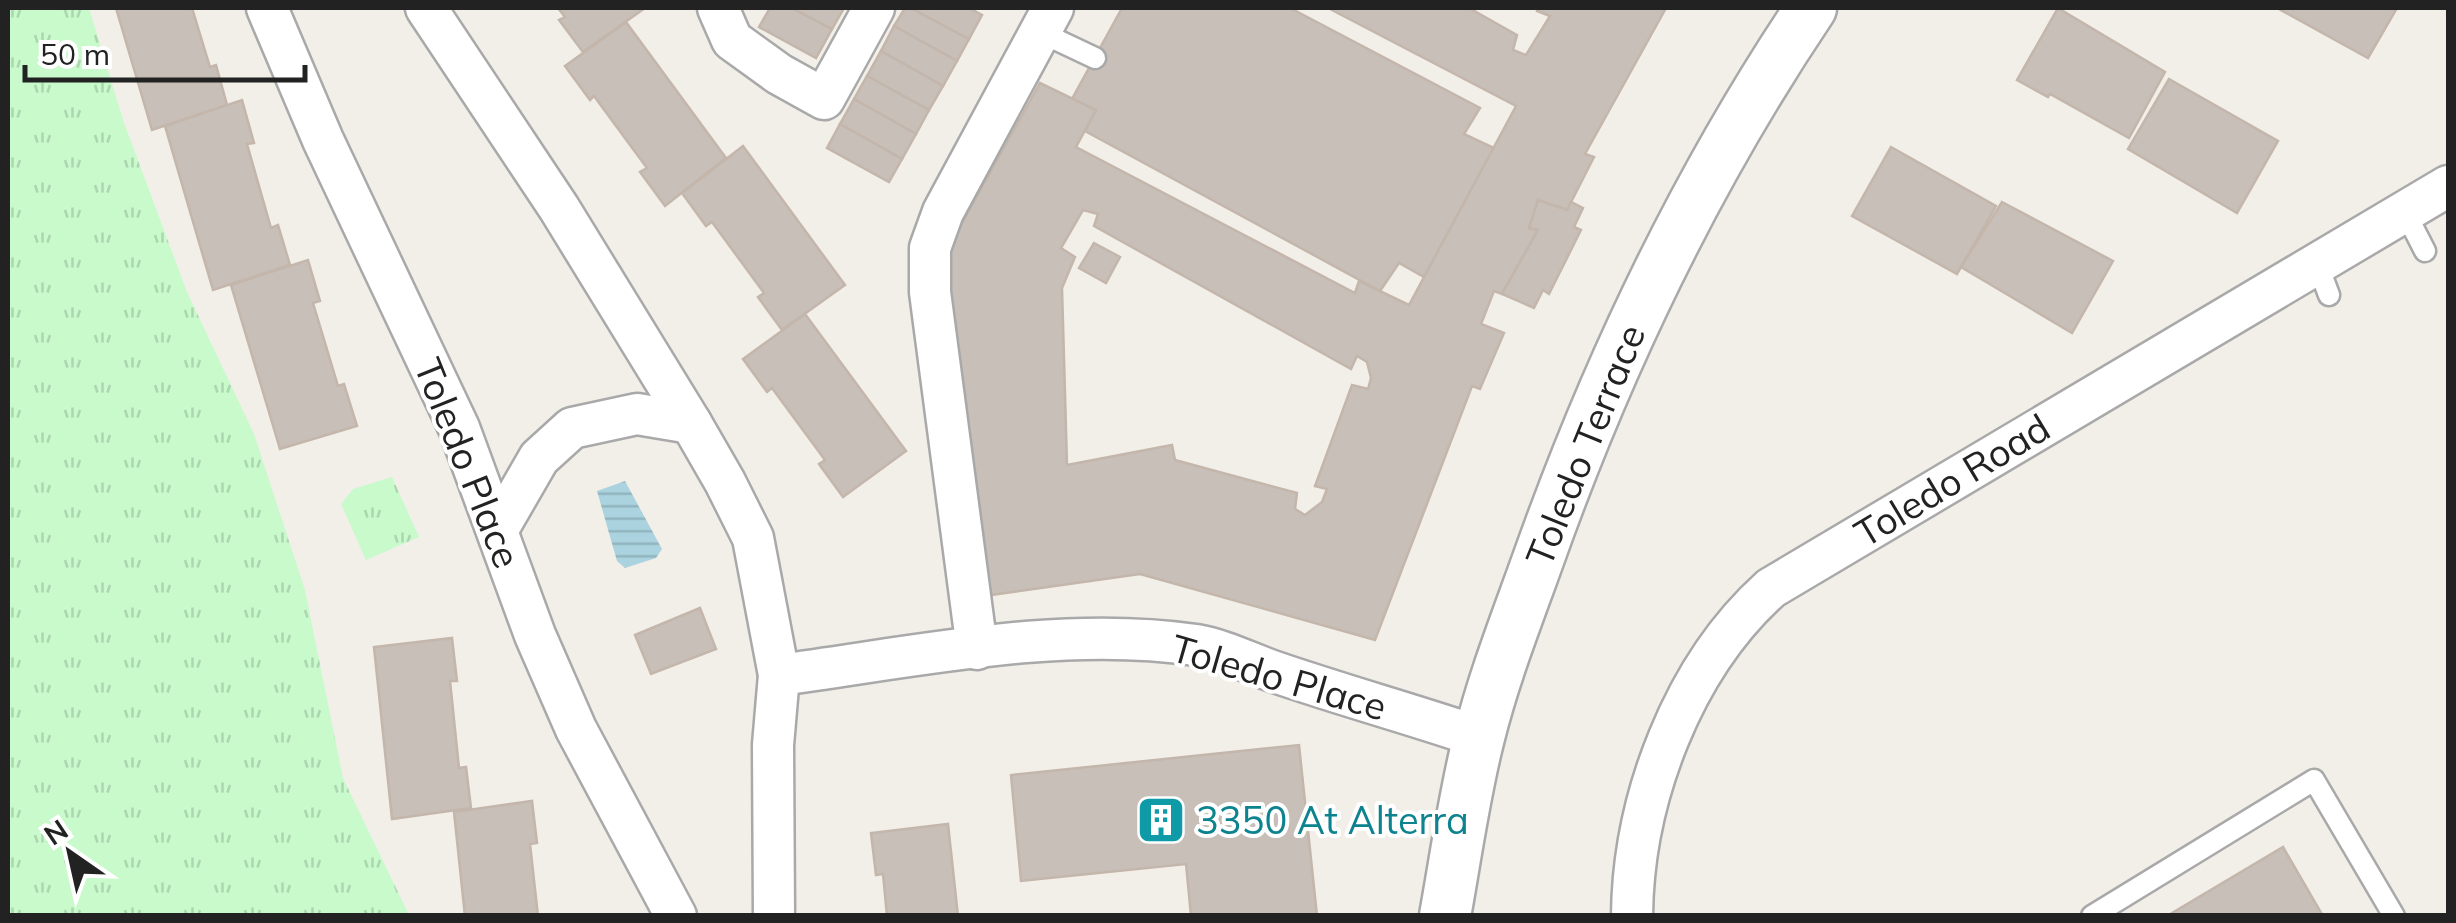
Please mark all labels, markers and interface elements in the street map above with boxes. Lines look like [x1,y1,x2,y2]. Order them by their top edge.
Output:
scale bar [25,20,305,82]
text: 50 m [40,35,110,73]
street label: Toledo Terrace [1515,317,1655,573]
street label: Toledo Place [404,351,532,575]
street label: Toledo Road [1846,403,2058,557]
street label: Toledo Place [1166,623,1392,731]
building icon: 3350 At Alterra [1135,794,1187,846]
place label: 3350 At Alterra [1196,796,1469,844]
north arrow [20,803,120,903]
text: N [37,811,74,852]

